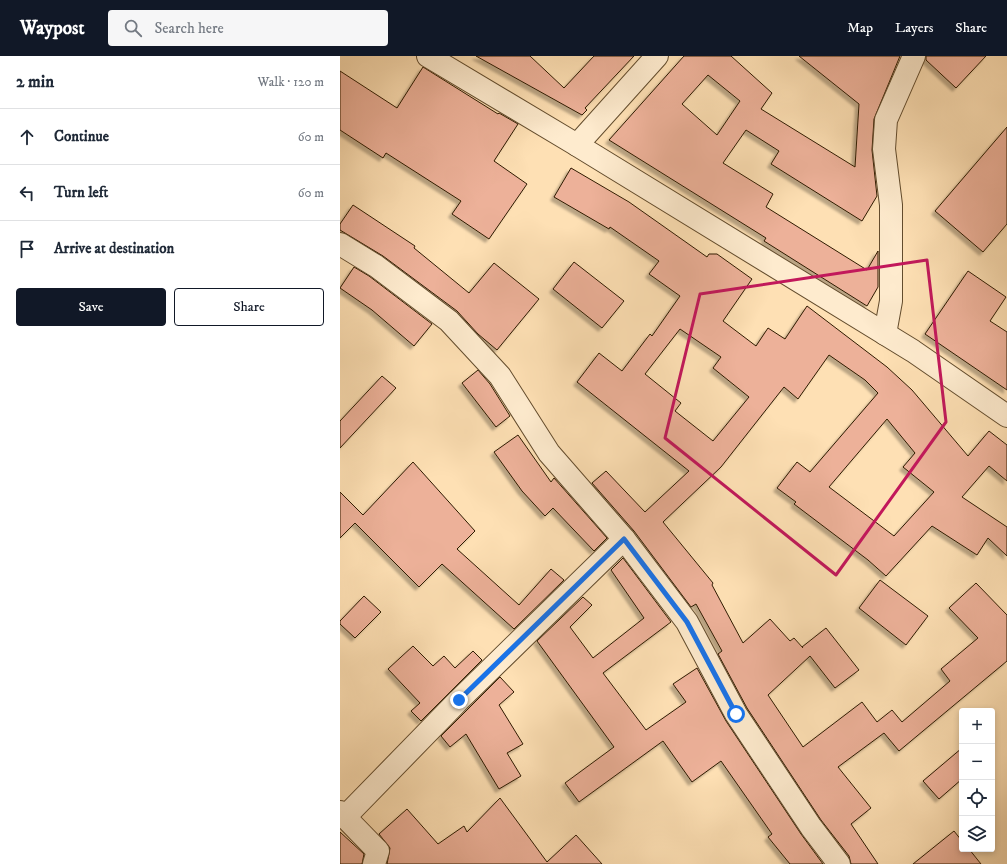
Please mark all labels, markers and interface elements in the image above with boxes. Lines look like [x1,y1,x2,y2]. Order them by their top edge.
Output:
search box [108,10,388,46]
text: Waypost [20,17,84,40]
icon: search [122,17,144,39]
text: Search here [154,19,224,38]
text: Map [847,19,873,37]
text: Layers [895,19,933,37]
text: Share [955,19,987,37]
text: 2 min [16,71,54,93]
text: Walk · 120 m [258,74,324,90]
icon: ahead [16,126,38,148]
text: Continue [54,127,109,146]
text: 60 m [298,129,324,145]
icon: left [16,182,38,204]
text: Turn left [54,183,108,202]
text: 60 m [298,185,324,201]
icon: arrive [16,238,38,260]
text: Arrive at destination [54,239,174,258]
button: Save [16,288,166,326]
button: Share [174,288,324,326]
route end [450,691,468,709]
route start [727,705,745,723]
map controls [959,708,995,852]
button: + [959,708,995,744]
button: − [959,744,995,780]
button: locate [959,780,995,816]
button: layers [959,816,995,852]

